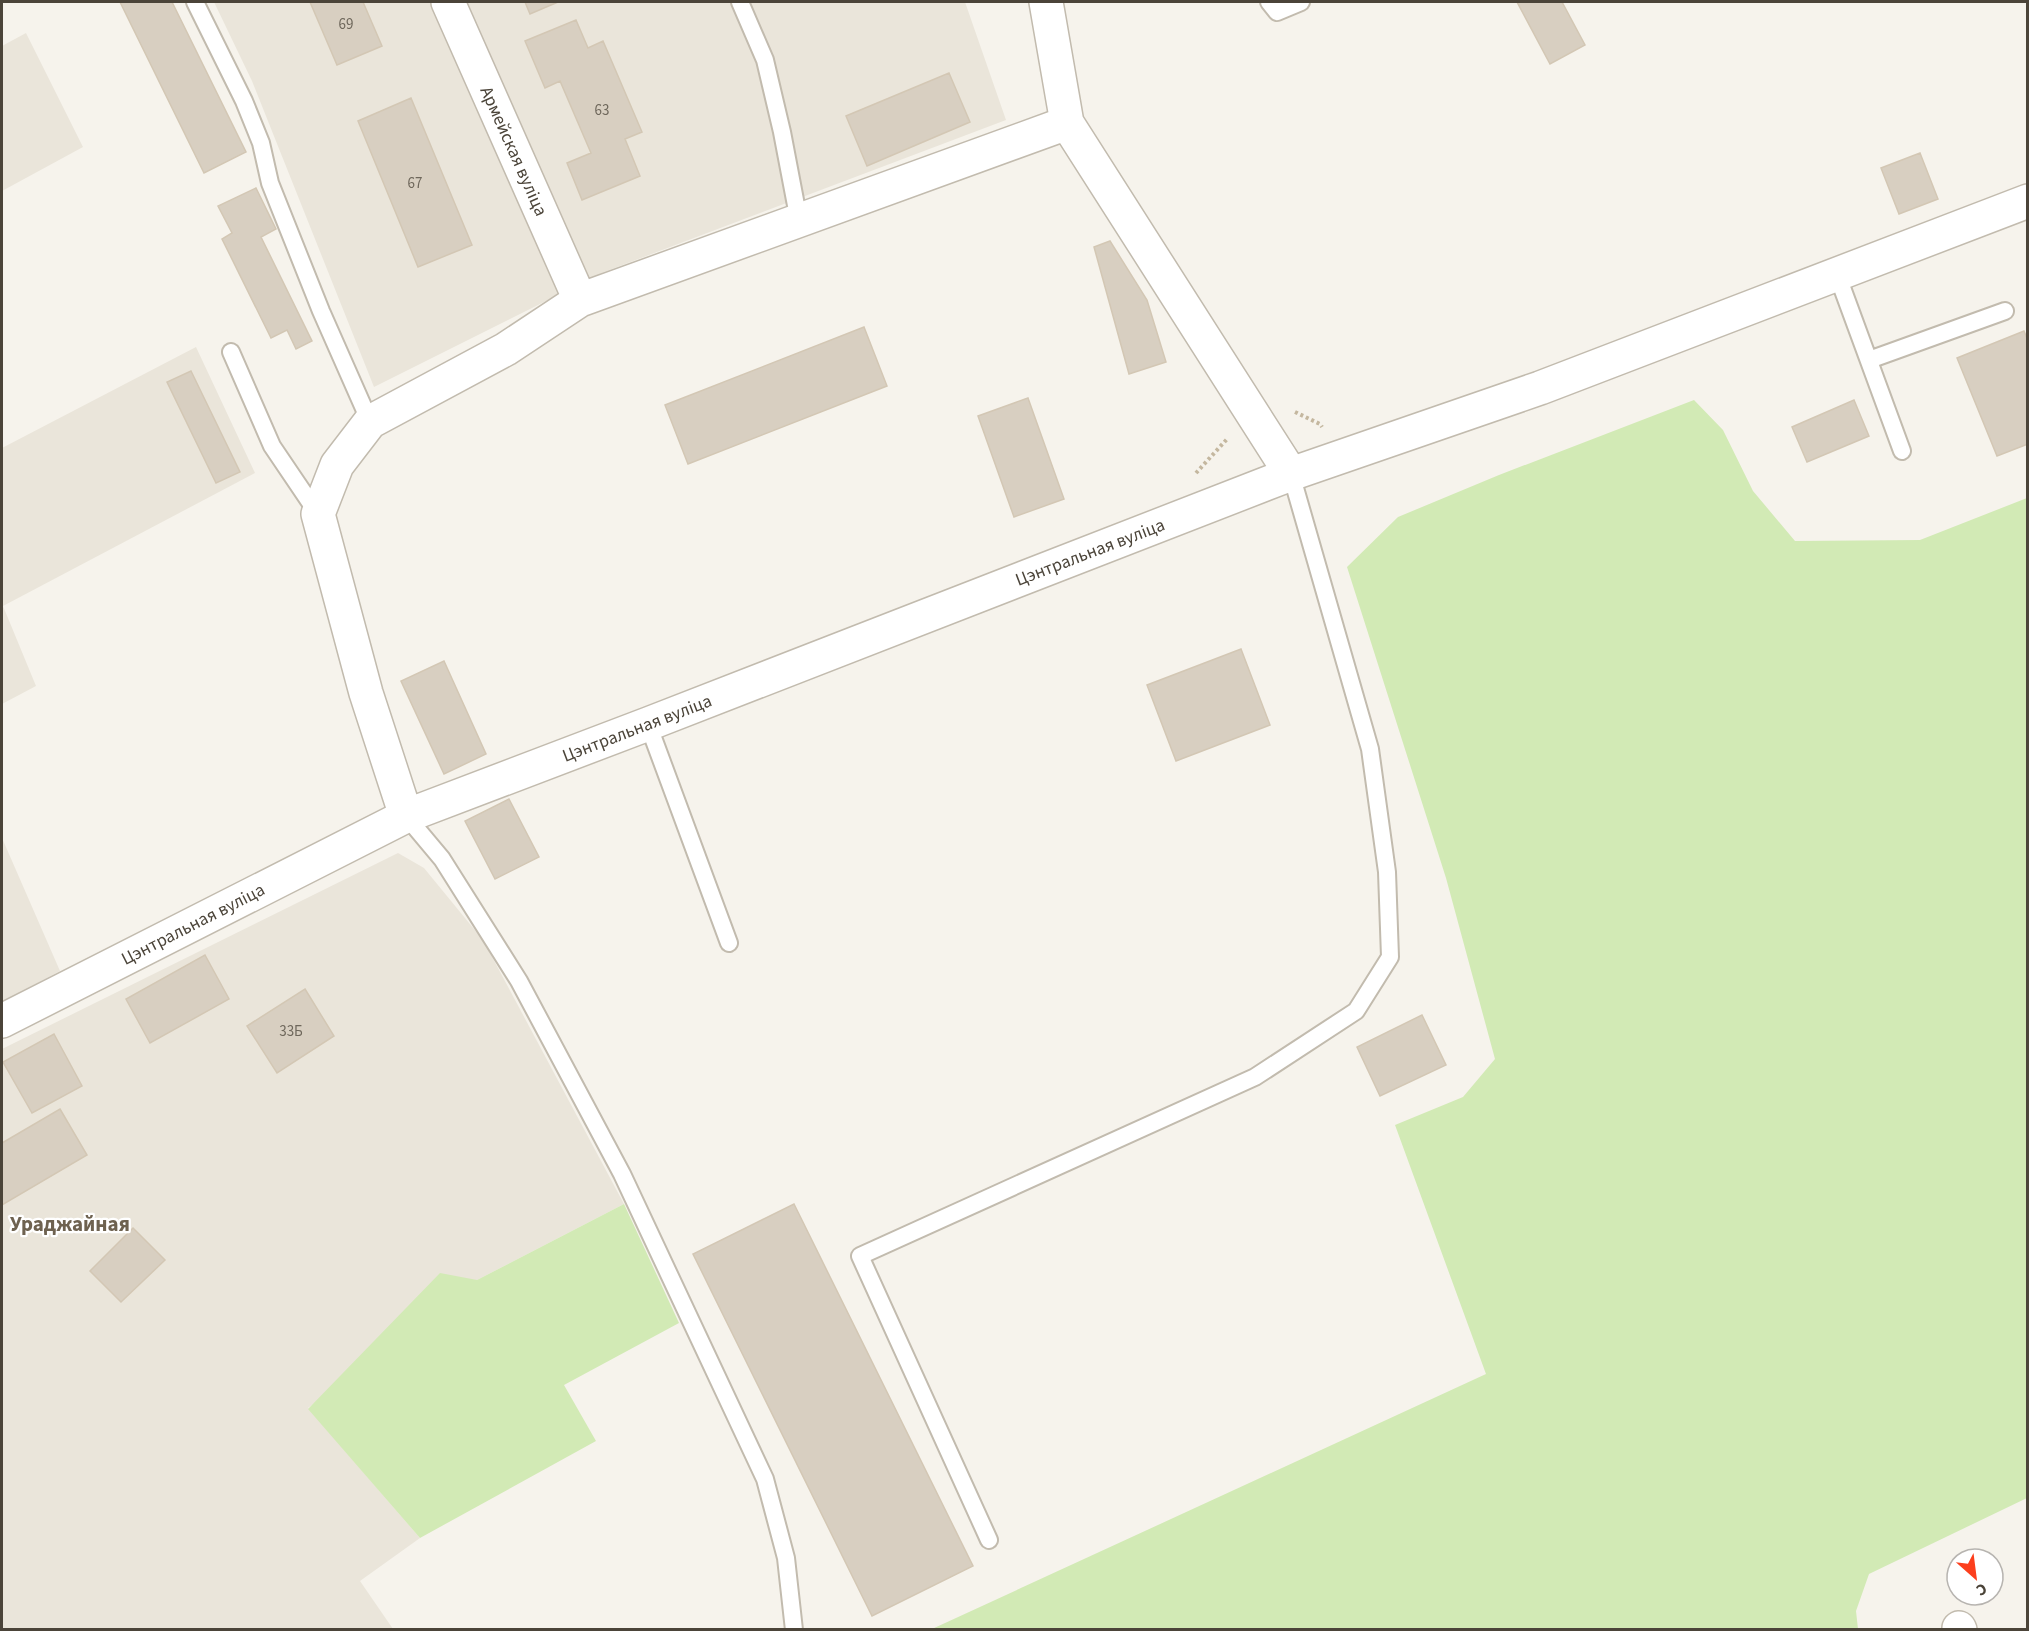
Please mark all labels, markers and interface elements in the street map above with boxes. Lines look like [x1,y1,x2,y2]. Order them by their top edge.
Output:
house number: 69 [339,14,353,35]
street label: Армейская вуліца [474,82,553,220]
house number: 63 [595,100,609,121]
house number: 67 [408,173,422,194]
street label: Цэнтральная вуліца [1012,512,1168,592]
street label: Цэнтральная вуліца [559,688,715,768]
street label: Цэнтральная вуліца [117,877,269,971]
house number: 33Б [279,1021,303,1042]
district label: Ураджайная [10,1209,130,1239]
north arrow [1945,1547,2005,1607]
text: С [1972,1577,1991,1601]

